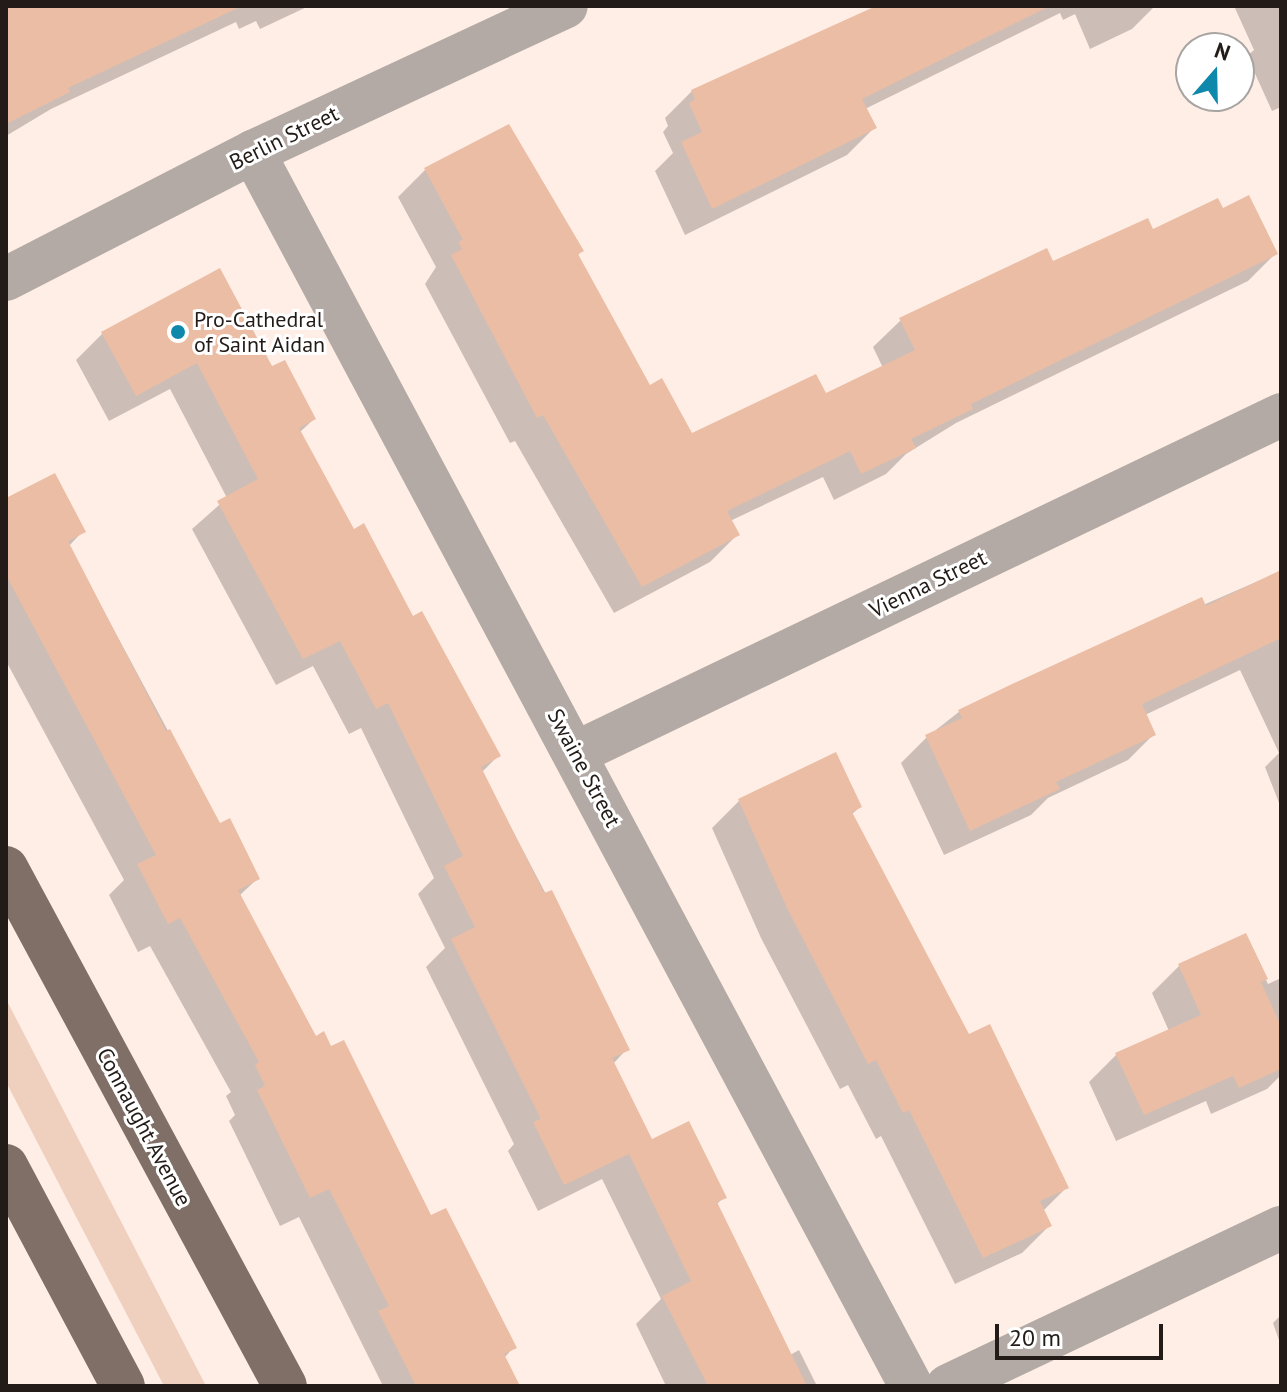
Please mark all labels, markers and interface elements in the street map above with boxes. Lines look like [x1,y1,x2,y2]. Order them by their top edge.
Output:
north arrow [1175,32,1255,112]
text: N [1211,36,1234,67]
street label: Berlin Street [225,100,343,176]
place label: Pro-Cathedral of Saint Aidan [194,306,326,358]
marker: Pro-Cathedral of Saint Aidan [169,323,187,341]
street label: Vienna Street [865,544,991,624]
street label: Swaine Street [542,704,626,832]
street label: Connaught Avenue [91,1043,197,1211]
scale bar [999,1308,1167,1358]
text: 20 m [1009,1322,1061,1353]

